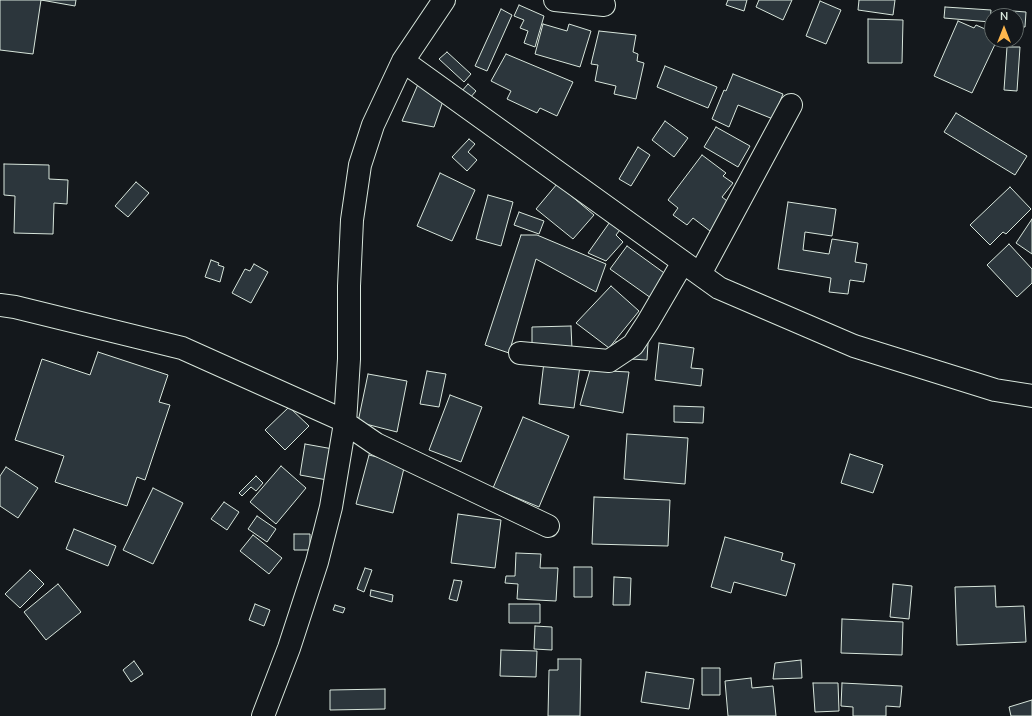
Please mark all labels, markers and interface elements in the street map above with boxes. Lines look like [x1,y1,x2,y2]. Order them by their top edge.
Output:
north arrow [984,8,1024,48]
text: N [1000,9,1008,24]

